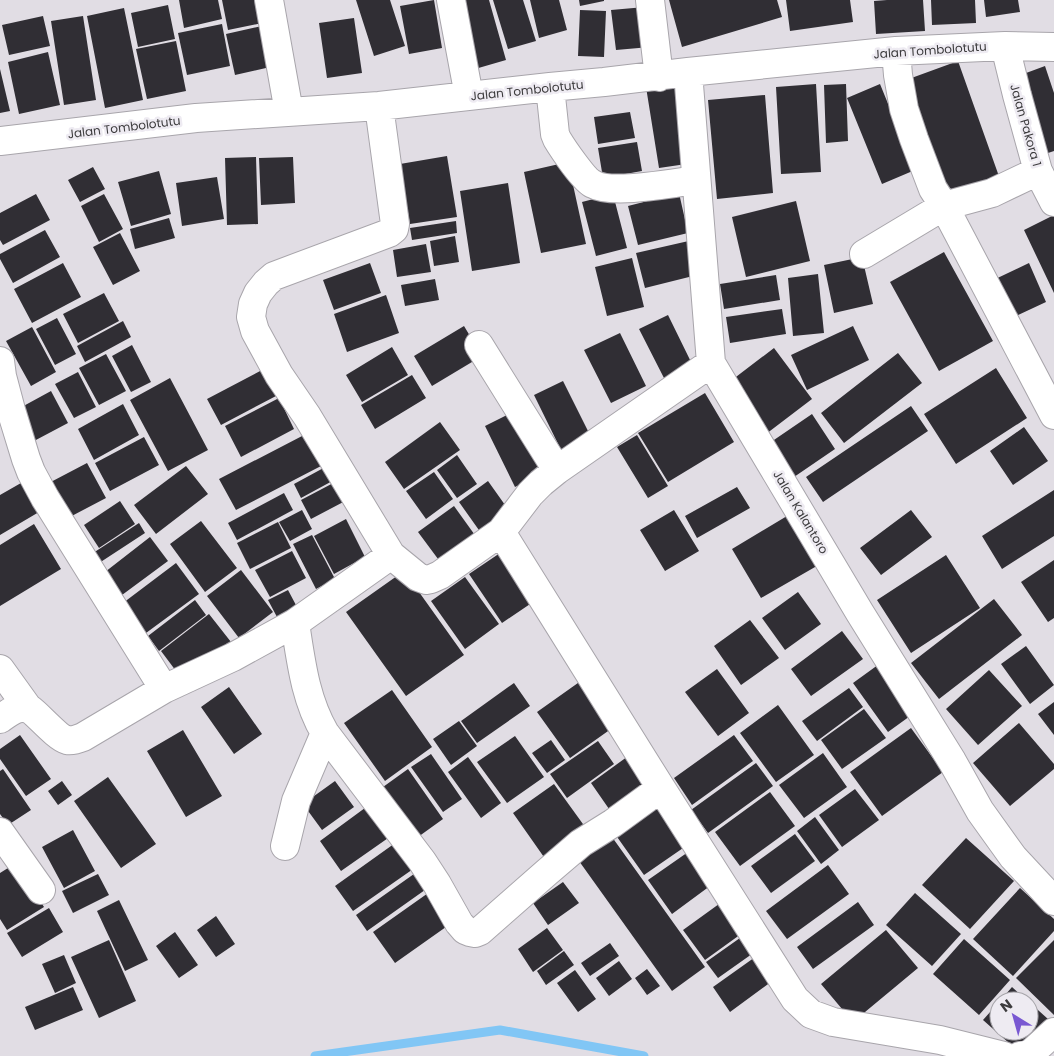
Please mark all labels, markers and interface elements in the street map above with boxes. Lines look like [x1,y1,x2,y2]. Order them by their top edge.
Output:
street label: Jalan Tombolotutu [873,38,987,62]
street label: Jalan Tombolotutu [470,76,584,104]
street label: Jalan Pakora 1 [1006,82,1046,168]
street label: Jalan Tombolotutu [67,112,181,142]
street label: Jalan Kalantoro [769,467,833,557]
north arrow [989,991,1039,1041]
text: N [996,994,1016,1017]

